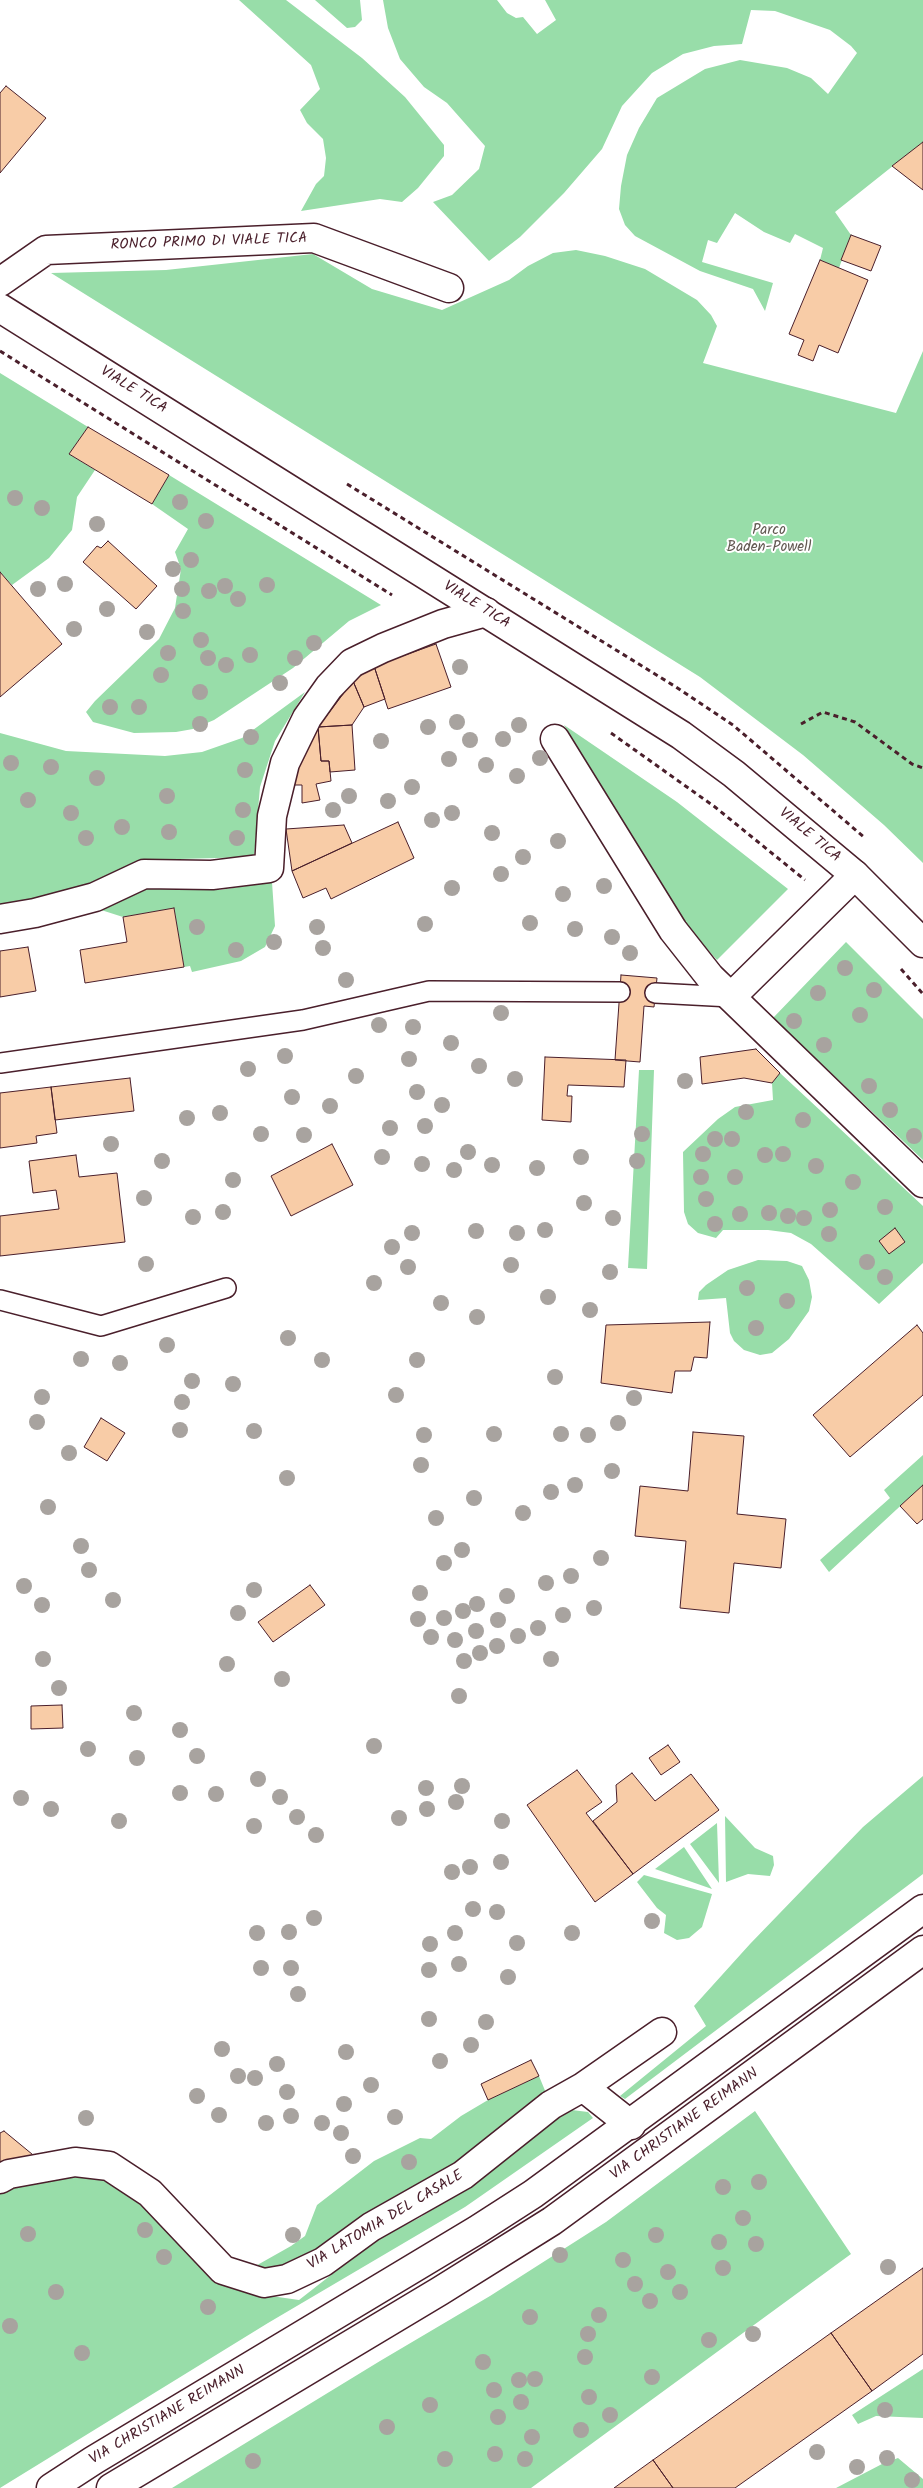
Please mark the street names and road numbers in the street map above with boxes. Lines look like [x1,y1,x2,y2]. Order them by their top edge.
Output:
street label: RONCO PRIMO DI VIALE TICA [110,231,308,255]
street label: VIALE TICA [96,363,170,419]
street label: VIALE TICA [439,578,513,634]
street label: VIALE TICA [774,805,844,867]
street label: VIA CHRISTIANE REIMANN [608,2065,762,2185]
street label: VIA LATOMIA DEL CASALE [305,2167,467,2275]
street label: VIA CHRISTIANE REIMANN [87,2362,249,2470]

